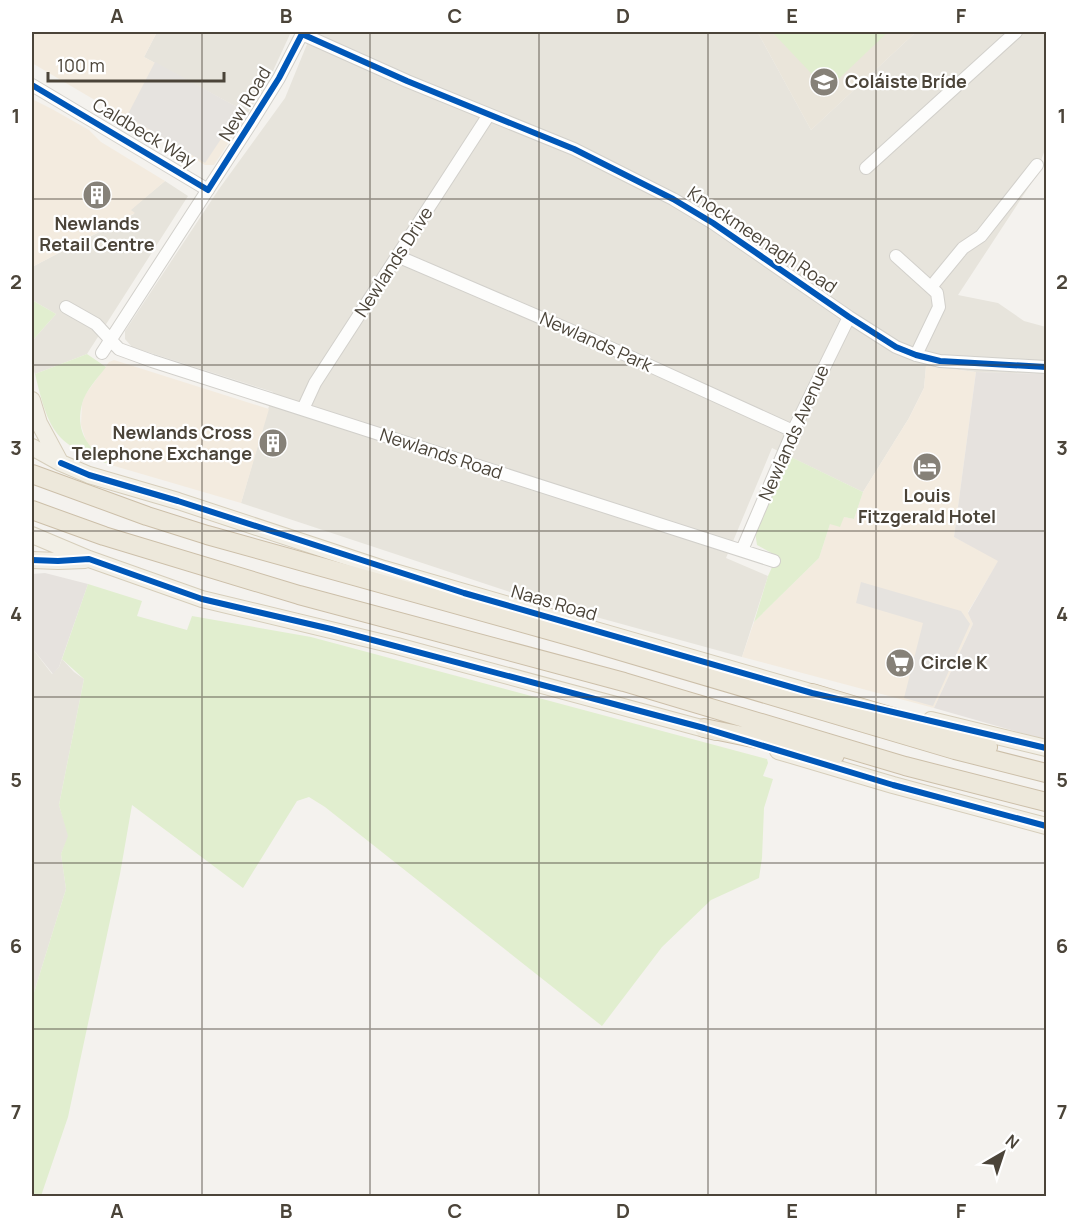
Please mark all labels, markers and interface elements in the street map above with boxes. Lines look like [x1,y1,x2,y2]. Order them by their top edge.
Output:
text: A [110,2,124,29]
text: B [280,2,293,29]
text: C [448,2,462,29]
text: D [616,2,630,29]
text: E [786,2,798,29]
text: F [956,2,967,29]
scale bar [48,45,224,83]
text: 100 m [57,53,105,77]
street label: New Road [213,62,276,145]
school or university icon: Coláiste Bríde [808,66,840,98]
place label: Coláiste Bríde [845,69,967,93]
street label: Caldbeck Way [88,92,201,173]
text: 1 [12,102,20,129]
text: 1 [1058,102,1066,129]
building icon: Newlands Retail Centre [81,179,113,211]
street label: Knockmeenagh Road [683,180,842,298]
street label: Newlands Drive [349,202,438,321]
place label: Newlands Retail Centre [39,211,155,256]
text: 2 [10,268,22,295]
text: 2 [1056,268,1068,295]
street label: Newlands Park [536,306,657,377]
street label: Newlands Avenue [752,361,834,504]
place label: Newlands Cross Telephone Exchange [72,420,252,465]
street label: Newlands Road [377,422,506,484]
building icon: Newlands Cross Telephone Exchange [257,427,289,459]
text: 3 [10,434,22,461]
text: 3 [1056,434,1068,461]
hotel icon: Louis Fitzgerald Hotel [911,451,943,483]
place label: Louis Fitzgerald Hotel [858,483,996,528]
street label: Naas Road [509,578,600,626]
text: 4 [10,600,22,627]
text: 4 [1056,600,1068,627]
supermarket icon: Circle K [884,647,916,679]
place label: Circle K [921,650,988,674]
text: 5 [10,766,22,793]
text: 5 [1056,766,1068,793]
text: 6 [10,932,22,959]
text: 6 [1056,932,1068,959]
text: 7 [11,1098,21,1125]
text: 7 [1057,1098,1067,1125]
north arrow [973,1123,1033,1183]
text: N [1001,1129,1024,1154]
text: A [110,1197,124,1224]
text: B [280,1197,293,1224]
text: C [448,1197,462,1224]
text: D [616,1197,630,1224]
text: E [786,1197,798,1224]
text: F [956,1197,967,1224]

